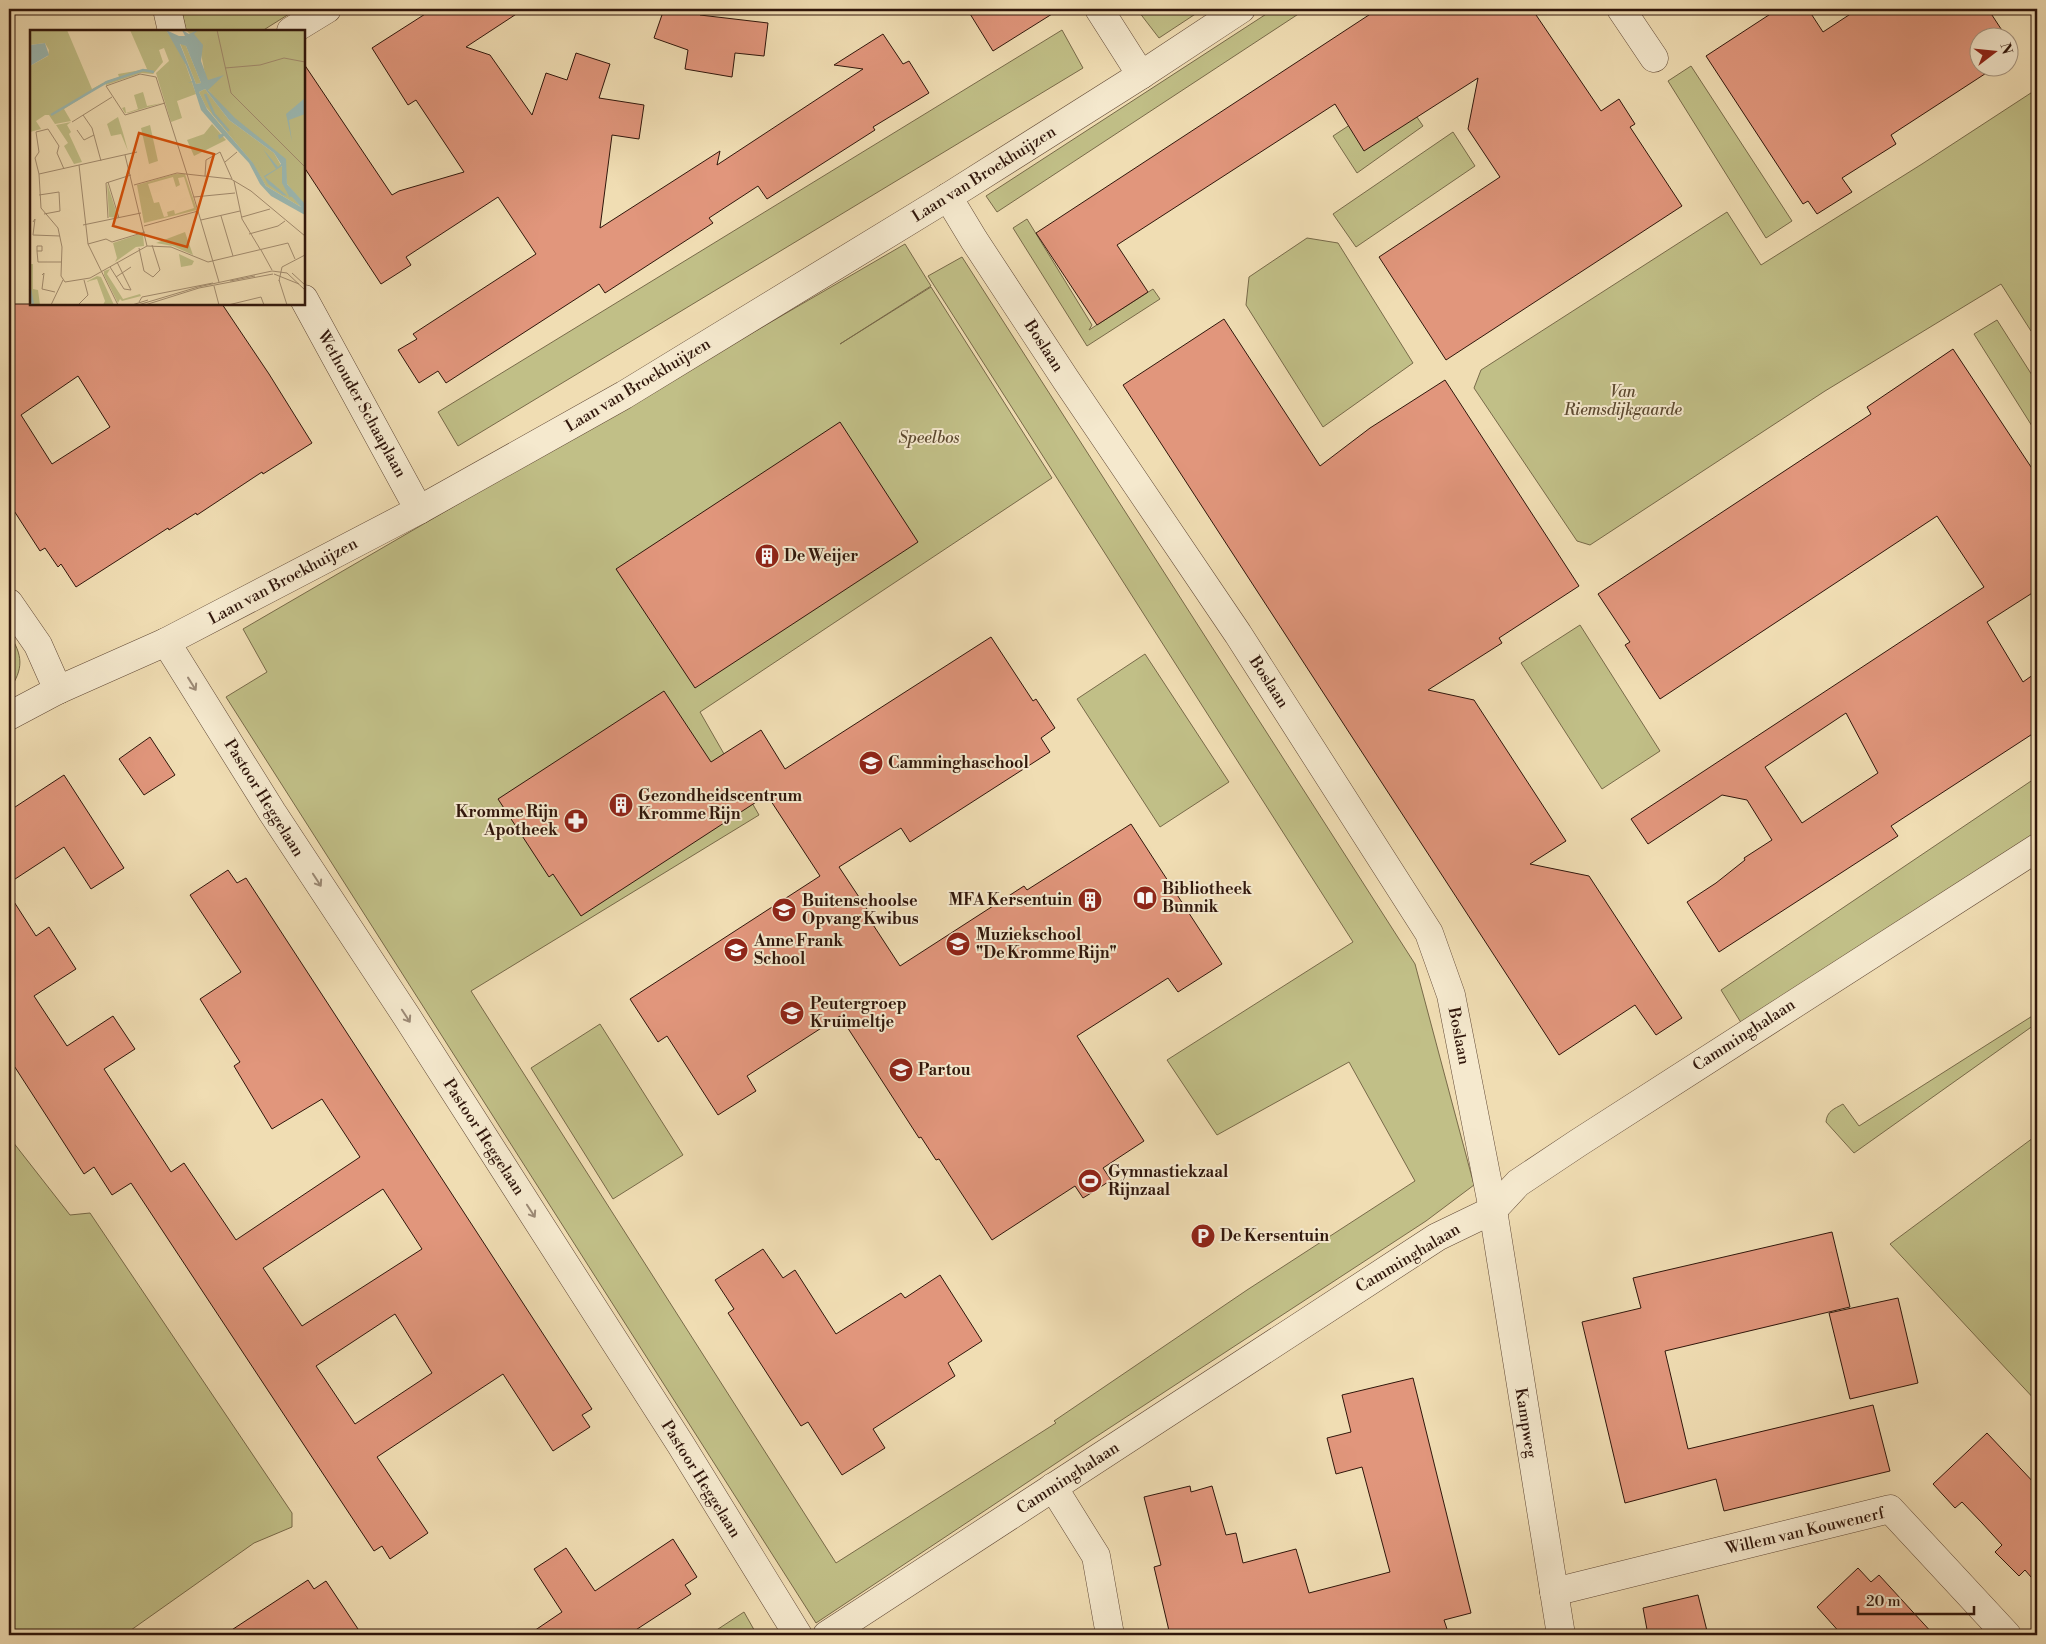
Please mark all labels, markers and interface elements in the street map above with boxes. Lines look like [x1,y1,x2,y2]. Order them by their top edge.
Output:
north arrow [1968,28,2018,78]
inset map [30,30,305,305]
text: N [1995,41,2016,56]
street label: Laan van Broekhuijzen [908,121,1060,226]
street label: Boslaan [1019,316,1068,376]
street label: Wethouder Schaaplaan [313,326,411,481]
street label: Laan van Broekhuijzen [562,333,715,436]
park label: Van Riemsdijkgaarde [1563,382,1682,420]
park label: Speelbos [898,428,960,448]
street label: Laan van Broekhuijzen [205,533,361,629]
building icon: De Weijer [754,543,780,569]
place label: De Weijer [784,546,858,566]
street label: Boslaan [1244,652,1293,712]
one-way arrow [187,676,197,690]
street label: Pastoor Heggelaan [220,736,308,861]
school or university icon: Camminghaschool [858,750,884,776]
place label: Camminghaschool [888,753,1029,773]
place label: Gezondheidscentrum Kromme Rijn [638,786,802,824]
building icon: Gezondheidscentrum Kromme Rijn [608,792,634,818]
place label: Kromme Rijn Apotheek [456,802,559,840]
pharmacy icon: Kromme Rijn Apotheek [563,808,589,834]
one-way arrow [311,873,322,887]
place label: Bibliotheek Bunnik [1162,879,1253,917]
library icon: Bibliotheek Bunnik [1132,885,1158,911]
building icon: MFA Kersentuin [1077,887,1103,913]
place label: MFA Kersentuin [949,890,1072,910]
place label: Buitenschoolse Opvang Kwibus [802,891,919,929]
school or university icon: Buitenschoolse Opvang Kwibus [771,897,797,923]
place label: Muziekschool "De Kromme Rijn" [976,925,1117,963]
place label: Anne Frank School [753,931,844,969]
school or university icon: Muziekschool "De Kromme Rijn" [945,931,971,957]
school or university icon: Anne Frank School [723,937,749,963]
place label: Peutergroep Kruimeltje [810,994,907,1032]
street label: Camminghalaan [1689,994,1799,1076]
school or university icon: Peutergroep Kruimeltje [779,1000,805,1026]
street label: Boslaan [1443,1005,1474,1067]
one-way arrow [401,1008,411,1022]
school or university icon: Partou [888,1057,914,1083]
place label: Partou [918,1060,971,1080]
street label: Pastoor Heggelaan [439,1075,529,1199]
place label: Gymnastiekzaal Rijnzaal [1108,1162,1229,1200]
sports icon: Gymnastiekzaal Rijnzaal [1077,1168,1103,1194]
one-way arrow [527,1204,537,1218]
street label: Camminghalaan [1352,1219,1464,1297]
parking icon: De Kersentuin [1190,1223,1216,1249]
place label: De Kersentuin [1220,1226,1329,1246]
street label: Kampweg [1511,1386,1542,1460]
street label: Pastoor Heggelaan [657,1417,745,1542]
street label: Camminghalaan [1013,1437,1123,1519]
street label: Willem van Kouwenerf [1723,1503,1887,1559]
scale bar [1858,1584,1975,1616]
text: 20 m [1866,1592,1901,1611]

